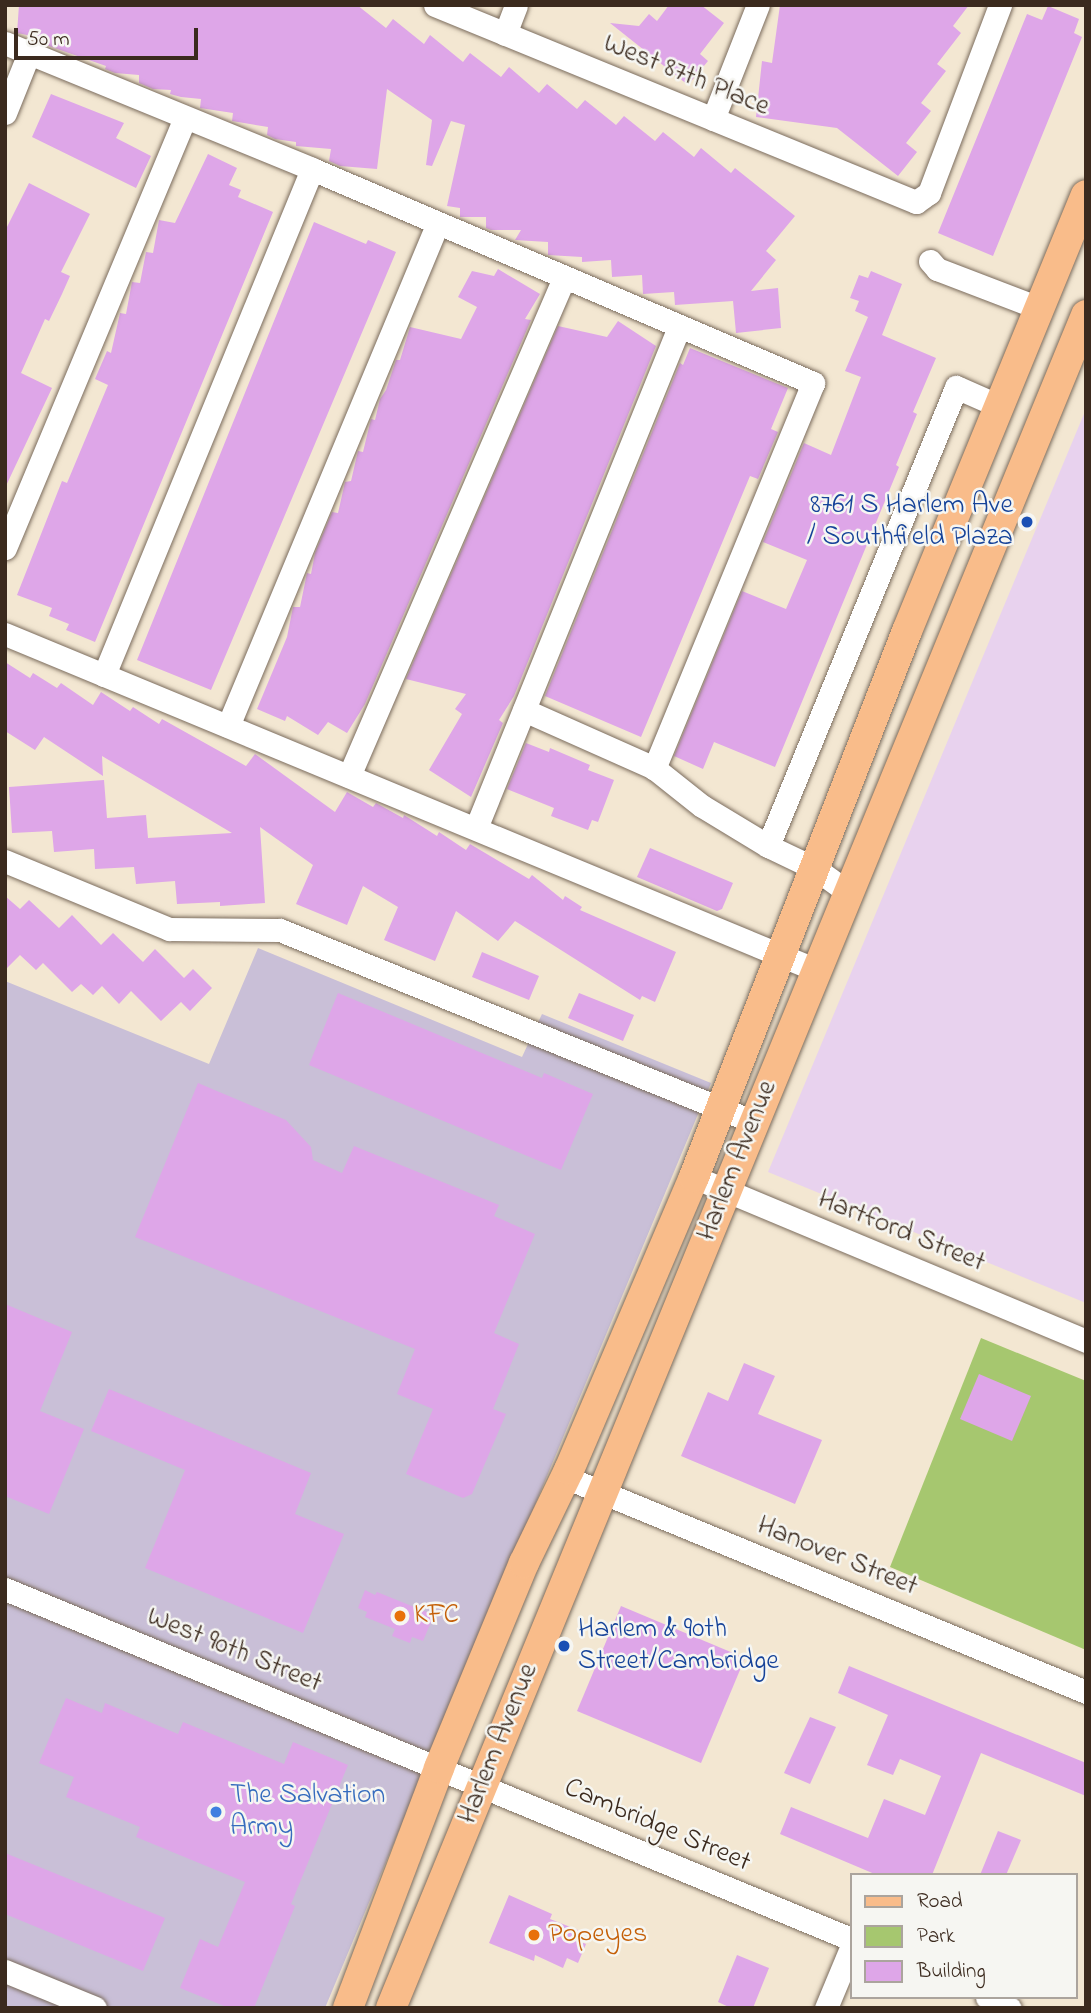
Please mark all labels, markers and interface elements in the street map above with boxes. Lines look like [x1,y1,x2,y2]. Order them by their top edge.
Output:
scale bar [18,14,201,58]
text: 50 m [27,25,70,55]
street label: West 87th Place [598,27,774,125]
place label: 8761 S Harlem Ave / Southfield Plaza [807,489,1013,555]
marker: 8761 S Harlem Ave / Southfield Plaza [1019,514,1035,530]
street label: Harlem Avenue [691,1076,785,1246]
street label: Hartford Street [813,1183,989,1281]
street label: Hanover Street [752,1510,922,1604]
place label: KFC [414,1599,459,1633]
street label: West 90th Street [142,1601,326,1701]
marker: KFC [392,1608,408,1624]
place label: Harlem & 90th Street/Cambridge [578,1613,779,1679]
marker: Harlem & 90th Street/Cambridge [556,1638,572,1654]
street label: Harlem Avenue [452,1659,546,1829]
street label: Cambridge Street [559,1772,755,1880]
place label: The Salvation Army [230,1779,385,1845]
marker: The Salvation Army [208,1804,224,1820]
legend [850,1873,1077,1999]
text: Road [917,1887,963,1917]
place label: Popeyes [548,1918,647,1952]
text: Park [917,1922,955,1952]
marker: Popeyes [526,1927,542,1943]
text: Building [917,1957,986,1987]

